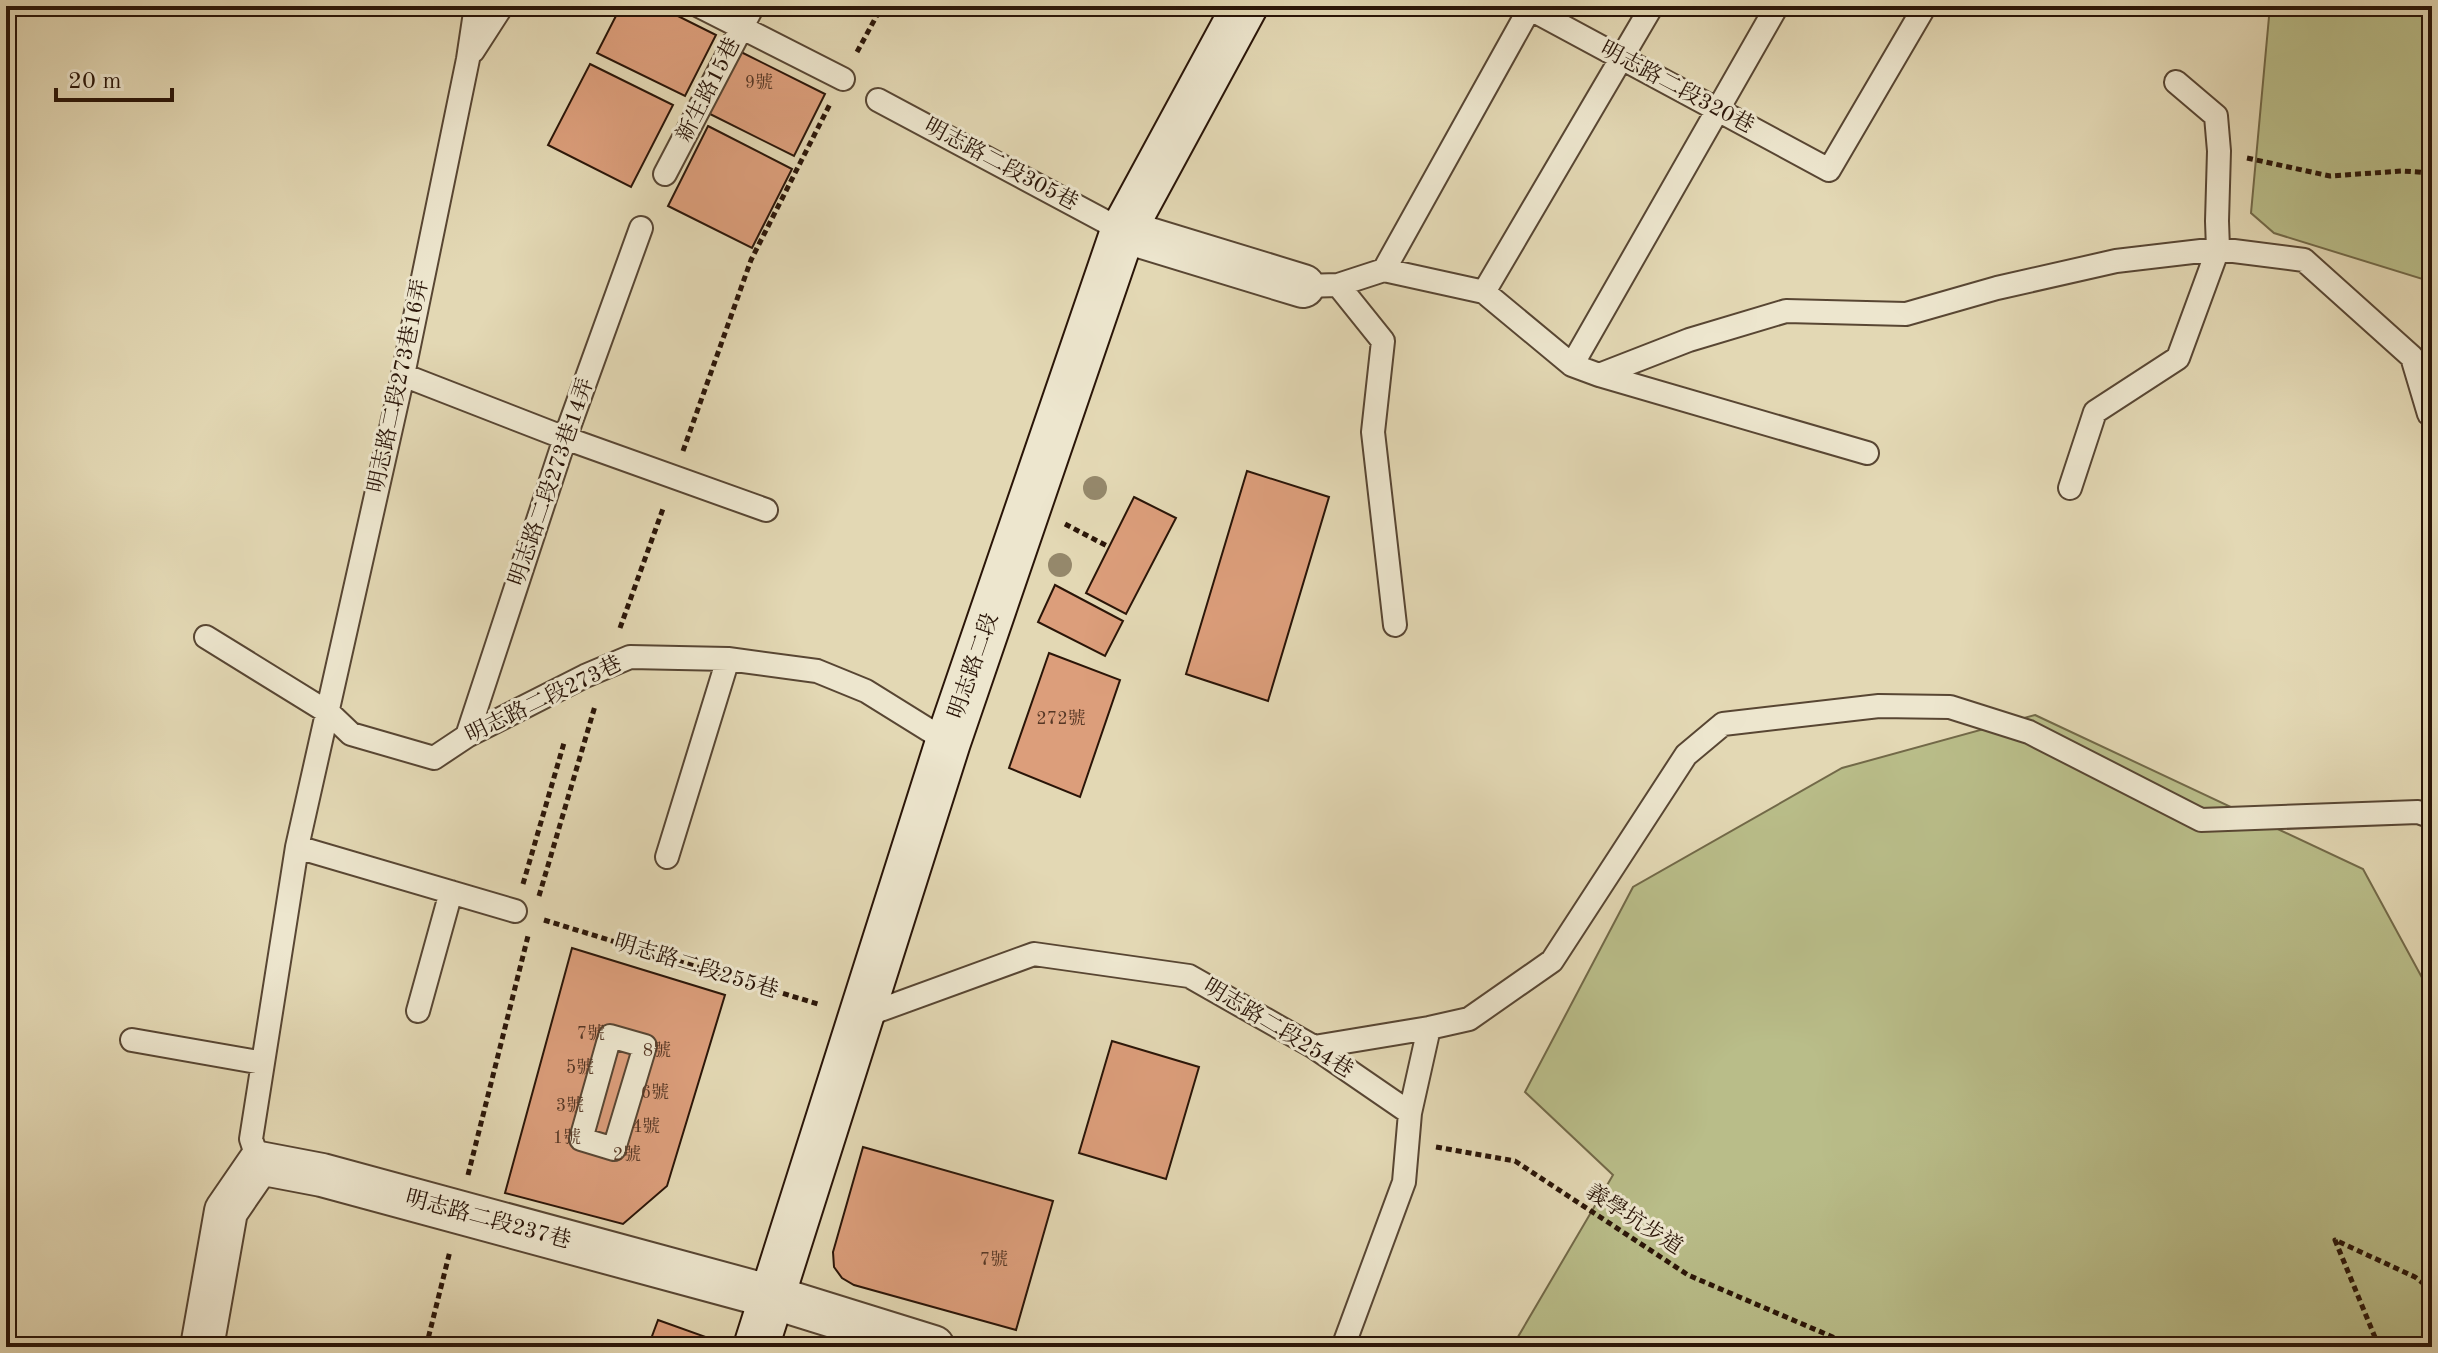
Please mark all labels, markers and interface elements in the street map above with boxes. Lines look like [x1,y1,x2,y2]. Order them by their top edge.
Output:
street label: 新生路15巷 [672,34,745,146]
street label: 明志路二段320巷 [1597,37,1758,138]
scale bar [56,52,172,102]
text: 20 m [68,70,122,94]
house number: 9號 [745,72,773,92]
street label: 明志路二段305巷 [921,114,1082,215]
street label: 明志路二段273巷16弄 [364,277,432,495]
street label: 明志路二段273巷14弄 [504,375,598,589]
street label: 明志路二段 [944,610,1002,722]
street label: 明志路二段273巷 [462,651,625,747]
house number: 272號 [1036,708,1086,728]
street label: 明志路二段255巷 [611,930,781,1002]
street label: 明志路二段254巷 [1199,974,1358,1082]
house number: 7號 [577,1023,605,1043]
house number: 8號 [643,1040,671,1060]
house number: 5號 [566,1057,594,1077]
house number: 6號 [641,1082,669,1102]
house number: 3號 [556,1095,584,1115]
house number: 4號 [632,1116,660,1136]
house number: 1號 [553,1127,581,1147]
house number: 2號 [613,1144,641,1164]
street label: 義學坑步道 [1582,1179,1687,1259]
street label: 明志路二段237巷 [403,1185,574,1253]
house number: 7號 [980,1249,1008,1269]

